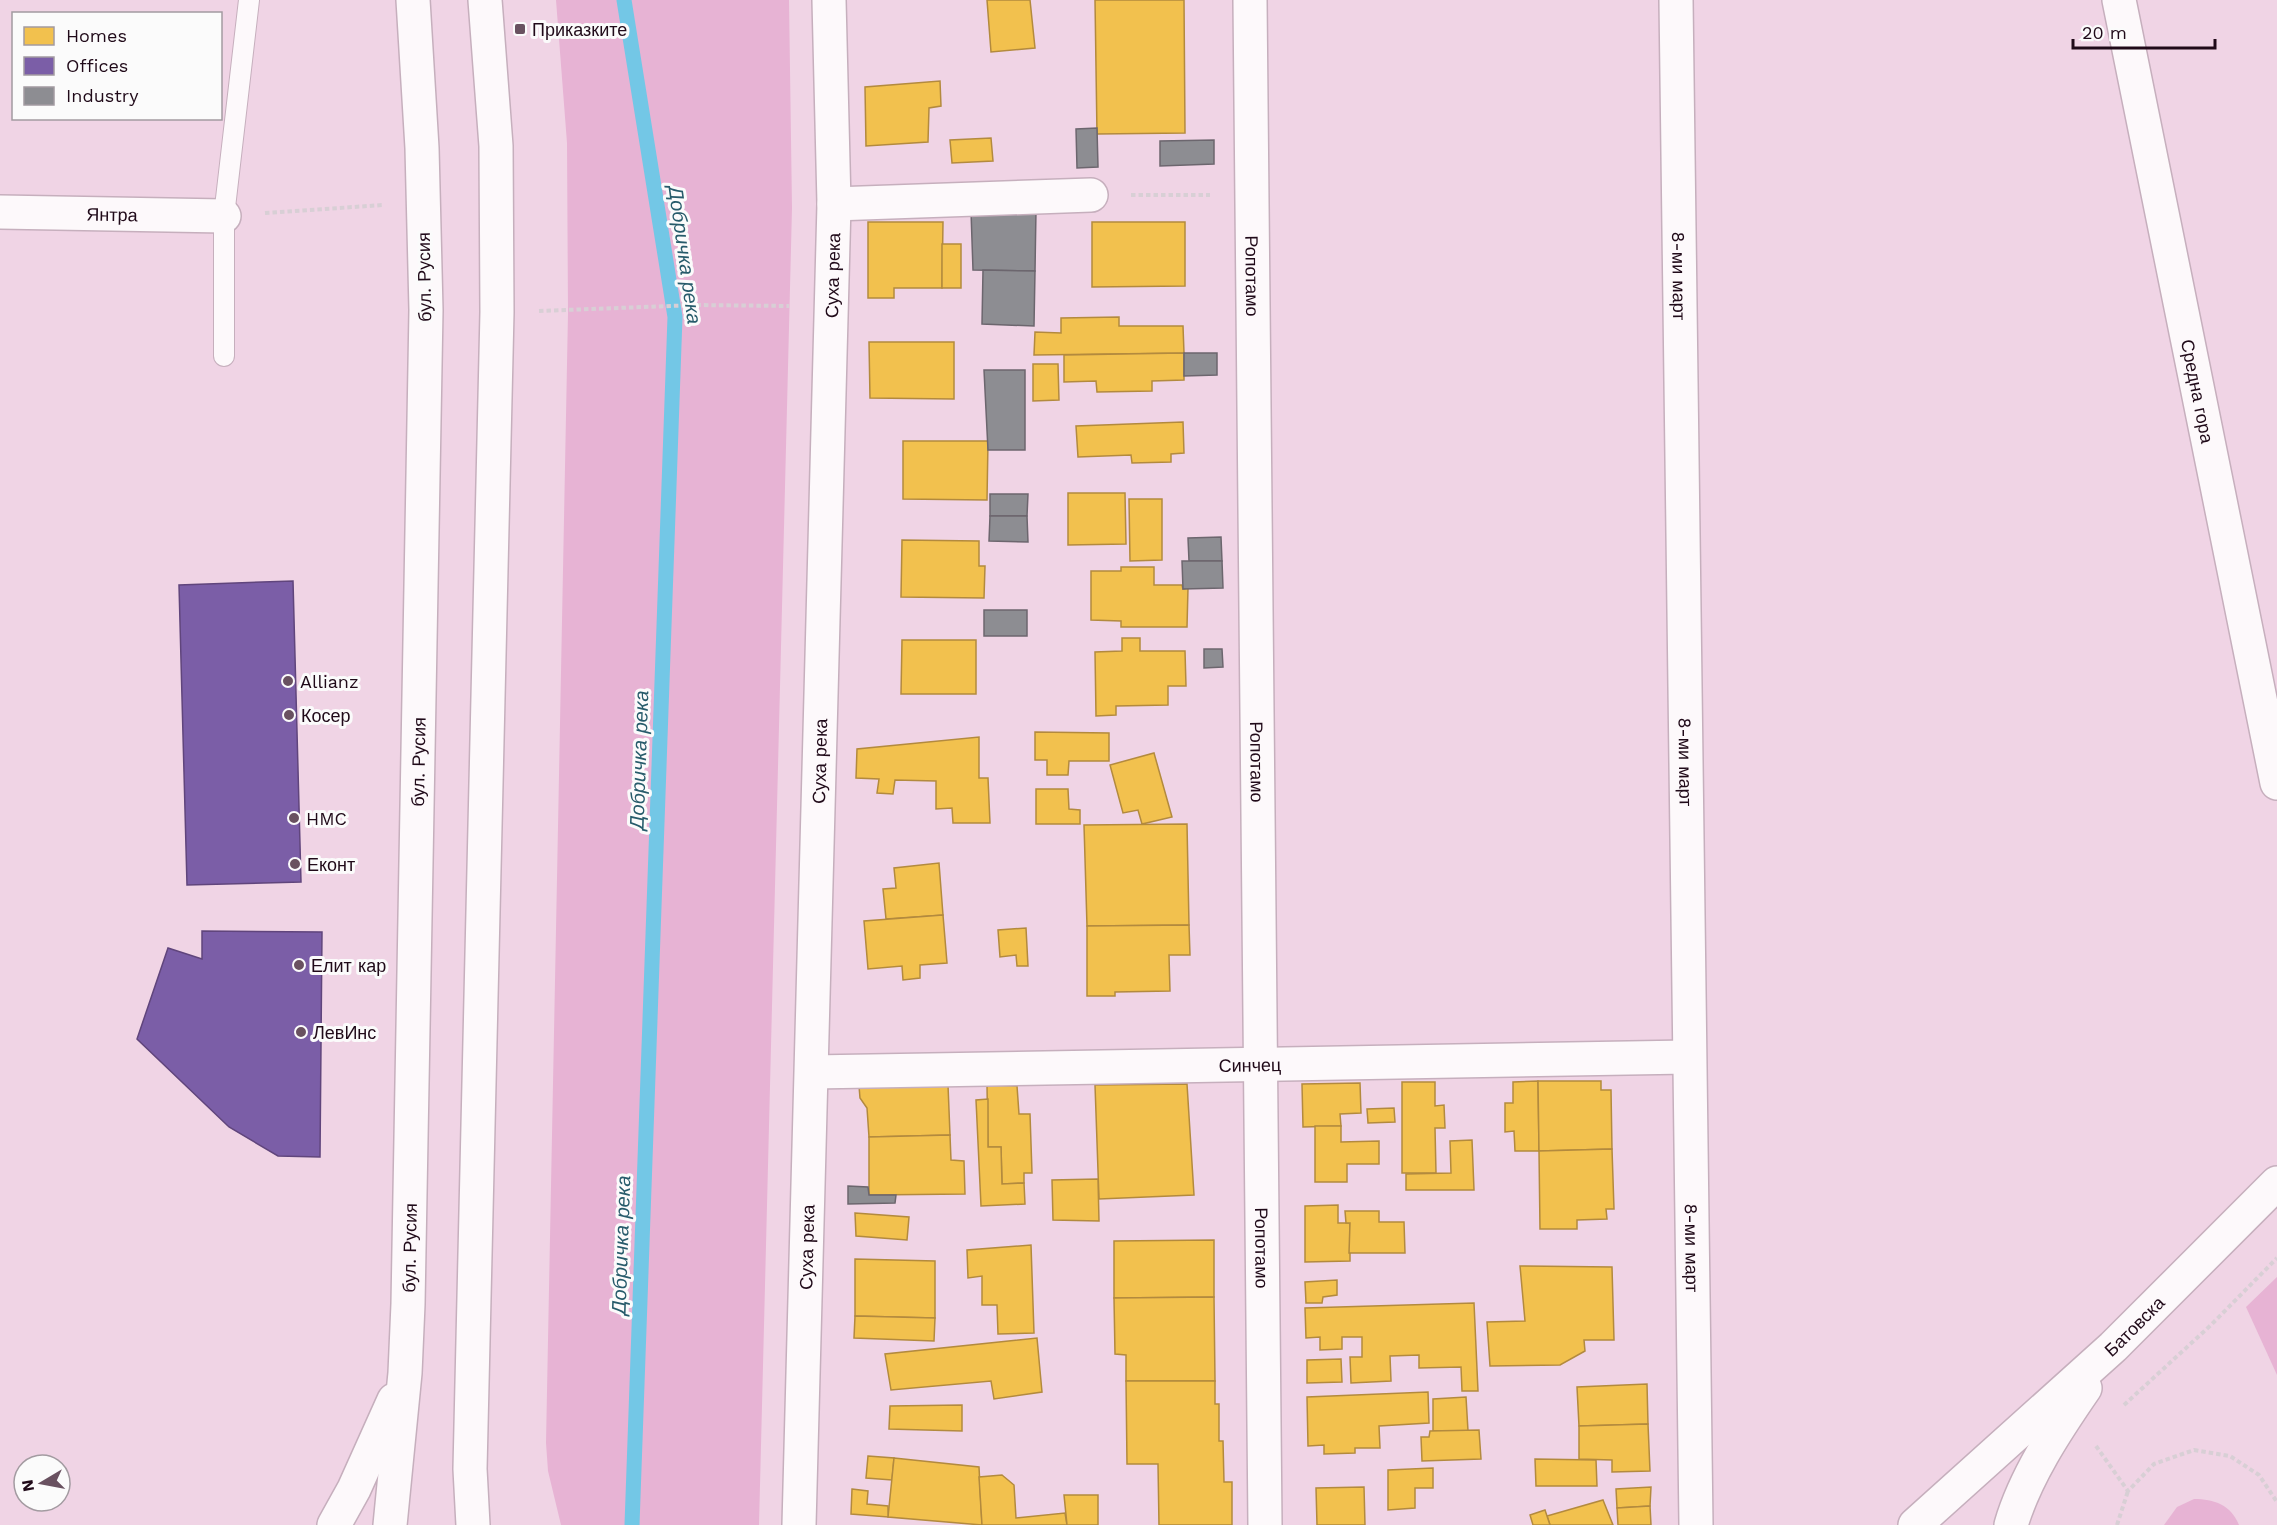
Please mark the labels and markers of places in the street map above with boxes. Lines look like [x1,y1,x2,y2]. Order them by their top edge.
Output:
place label: Приказките [532,19,627,40]
marker: Приказките [513,22,527,36]
place label: Allianz [300,671,359,692]
marker: Allianz [281,674,295,688]
place label: Косер [301,705,351,726]
marker: Косер [282,708,296,722]
place label: HMC [306,808,347,829]
marker: HMC [287,811,301,825]
place label: Еконт [307,854,355,875]
marker: Еконт [288,857,302,871]
place label: Елит кар [311,955,386,976]
marker: Елит кар [292,958,306,972]
place label: ЛевИнс [313,1022,376,1043]
marker: ЛевИнс [294,1025,308,1039]

